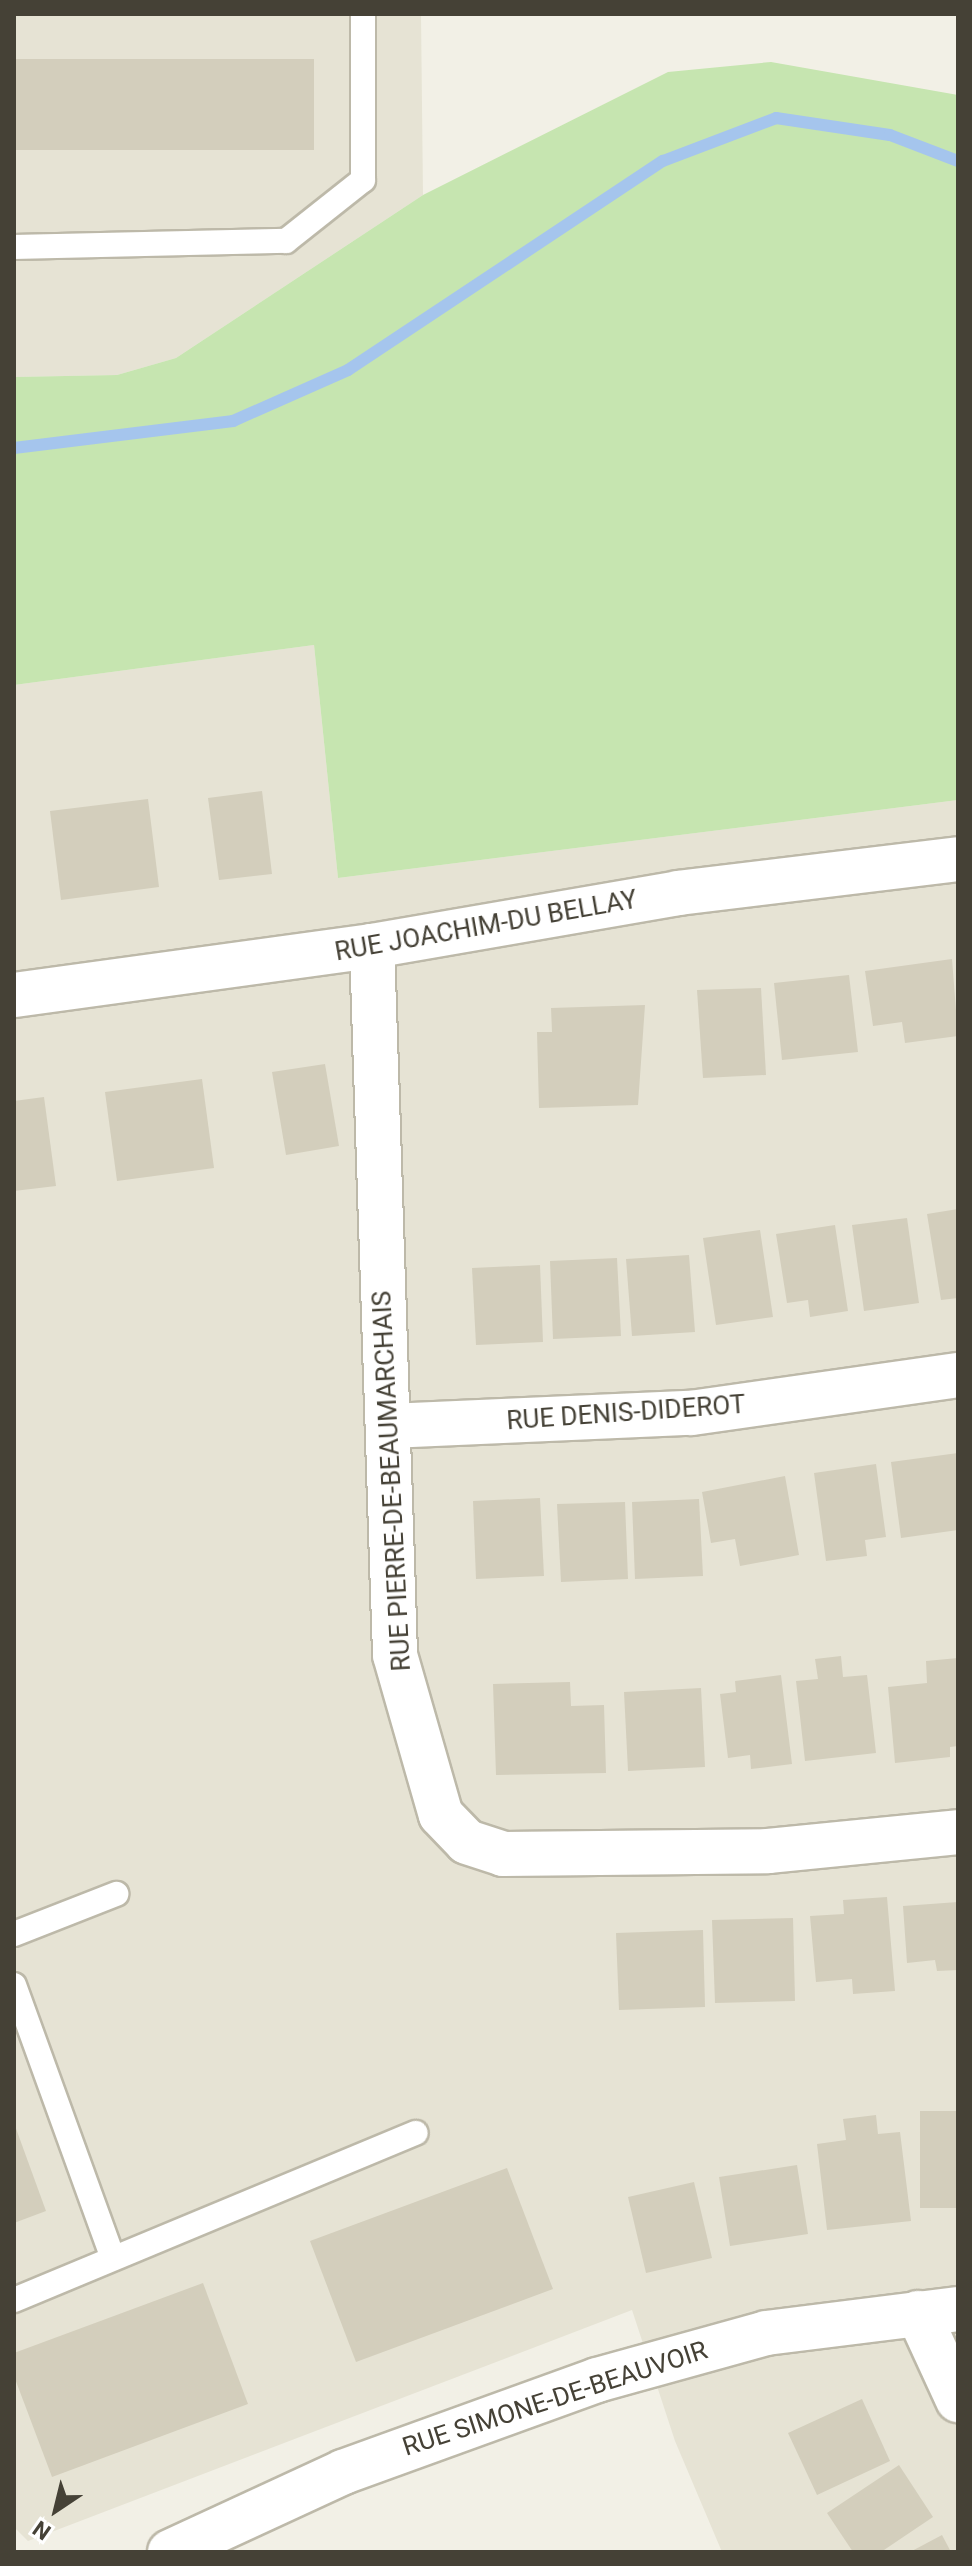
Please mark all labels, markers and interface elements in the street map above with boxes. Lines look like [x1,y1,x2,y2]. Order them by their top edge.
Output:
street label: RUE JOACHIM-DU BELLAY [332,884,640,968]
street label: RUE PIERRE-DE-BEAUMARCHAIS [366,1290,418,1672]
street label: RUE DENIS-DIDEROT [506,1389,746,1437]
street label: RUE SIMONE-DE-BEAUVOIR [399,2335,711,2463]
north arrow [16,2470,96,2550]
text: N [28,2515,55,2545]

